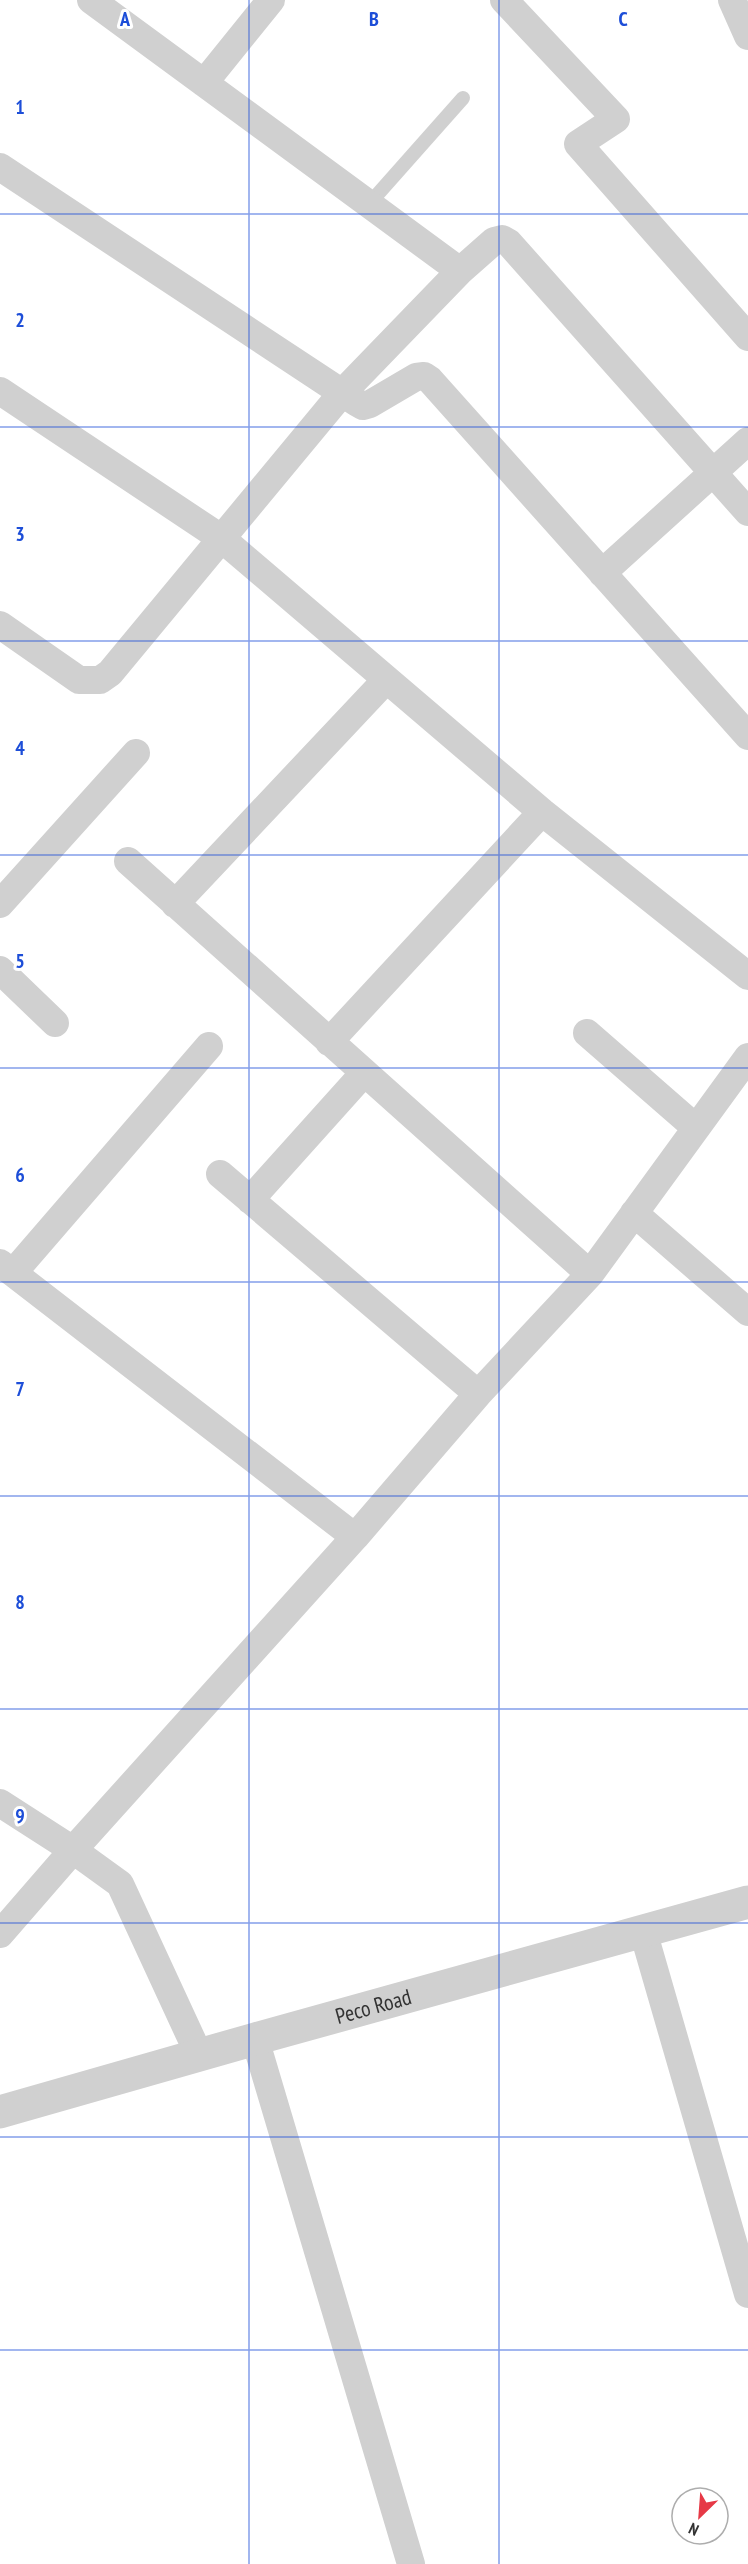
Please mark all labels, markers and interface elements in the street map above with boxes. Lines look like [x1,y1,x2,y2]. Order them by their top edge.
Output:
text: A [119,6,131,32]
text: B [369,6,379,32]
text: C [618,6,628,32]
text: 1 [15,94,25,120]
text: 2 [15,307,25,333]
text: 3 [15,521,25,547]
text: 4 [15,735,25,761]
text: 5 [15,948,25,974]
text: 6 [15,1162,25,1188]
text: 7 [15,1376,25,1402]
text: 8 [15,1589,25,1615]
text: 9 [15,1803,25,1829]
street label: Peco Road [332,1982,414,2030]
north arrow [670,2486,730,2546]
text: N [686,2519,702,2540]

